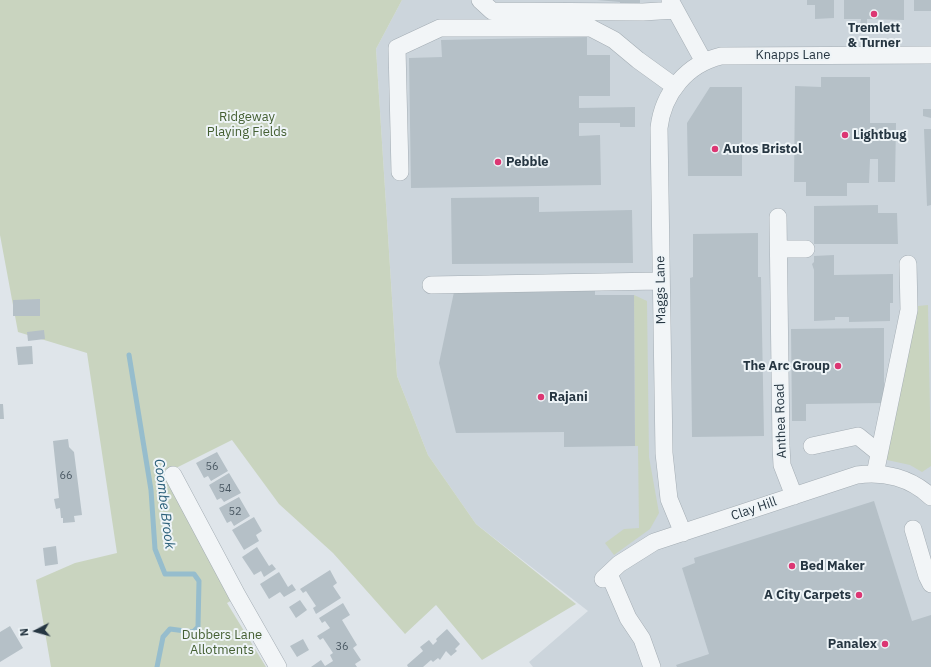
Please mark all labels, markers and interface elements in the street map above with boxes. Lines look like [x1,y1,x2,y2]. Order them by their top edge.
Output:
marker: Tremlett & Turner [869,9,879,19]
place label: Tremlett & Turner [848,20,900,51]
street label: Knapps Lane [756,47,830,63]
park label: Ridgeway Playing Fields [207,109,287,140]
place label: Lightbug [853,127,906,143]
marker: Lightbug [840,130,850,140]
place label: Autos Bristol [723,141,802,157]
marker: Autos Bristol [710,144,720,154]
place label: Pebble [506,154,549,170]
marker: Pebble [493,157,503,167]
street label: Maggs Lane [653,256,669,324]
place label: The Arc Group [743,358,830,374]
marker: The Arc Group [833,361,843,371]
street label: Anthea Road [772,383,790,459]
place label: Rajani [549,389,588,405]
marker: Rajani [536,392,546,402]
water label: Coombe Brook [150,458,178,550]
house number: 56 [205,460,219,474]
house number: 66 [59,469,73,483]
house number: 54 [218,482,232,496]
street label: Clay Hill [729,494,779,524]
house number: 52 [228,505,242,519]
place label: Bed Maker [800,558,865,574]
marker: Bed Maker [787,561,797,571]
place label: A City Carpets [764,587,851,603]
marker: A City Carpets [854,590,864,600]
north arrow [16,611,56,651]
park label: Dubbers Lane Allotments [182,627,262,658]
text: N [17,628,31,637]
place label: Panalex [828,636,877,652]
marker: Panalex [880,639,890,649]
house number: 36 [335,640,349,654]

